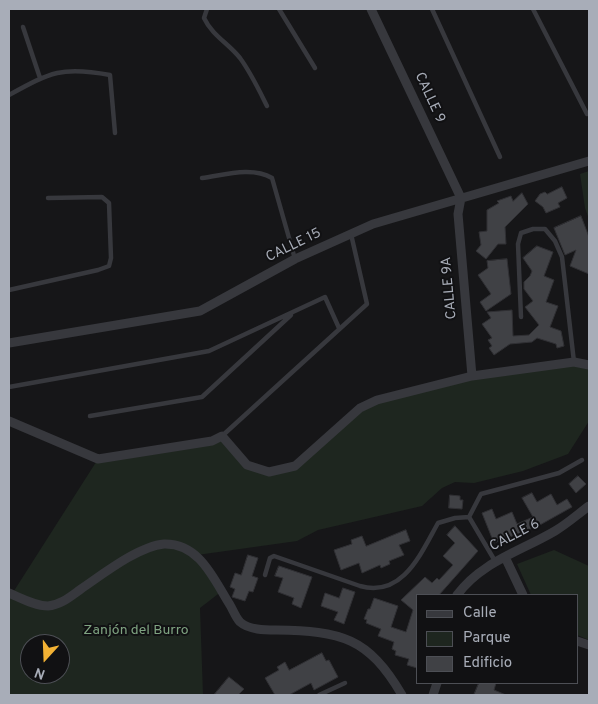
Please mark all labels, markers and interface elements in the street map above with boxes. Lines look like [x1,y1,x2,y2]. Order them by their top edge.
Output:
street label: CALLE 9 [410,70,448,126]
street label: CALLE 15 [264,225,324,267]
street label: CALLE 9A [439,256,461,320]
street label: CALLE 6 [487,516,543,556]
legend [416,594,578,684]
text: Calle [463,604,497,623]
park label: Zanjón del Burro [83,623,189,639]
text: Parque [463,629,511,648]
north arrow [20,634,70,684]
text: Edificio [463,654,512,673]
text: N [32,663,48,682]

